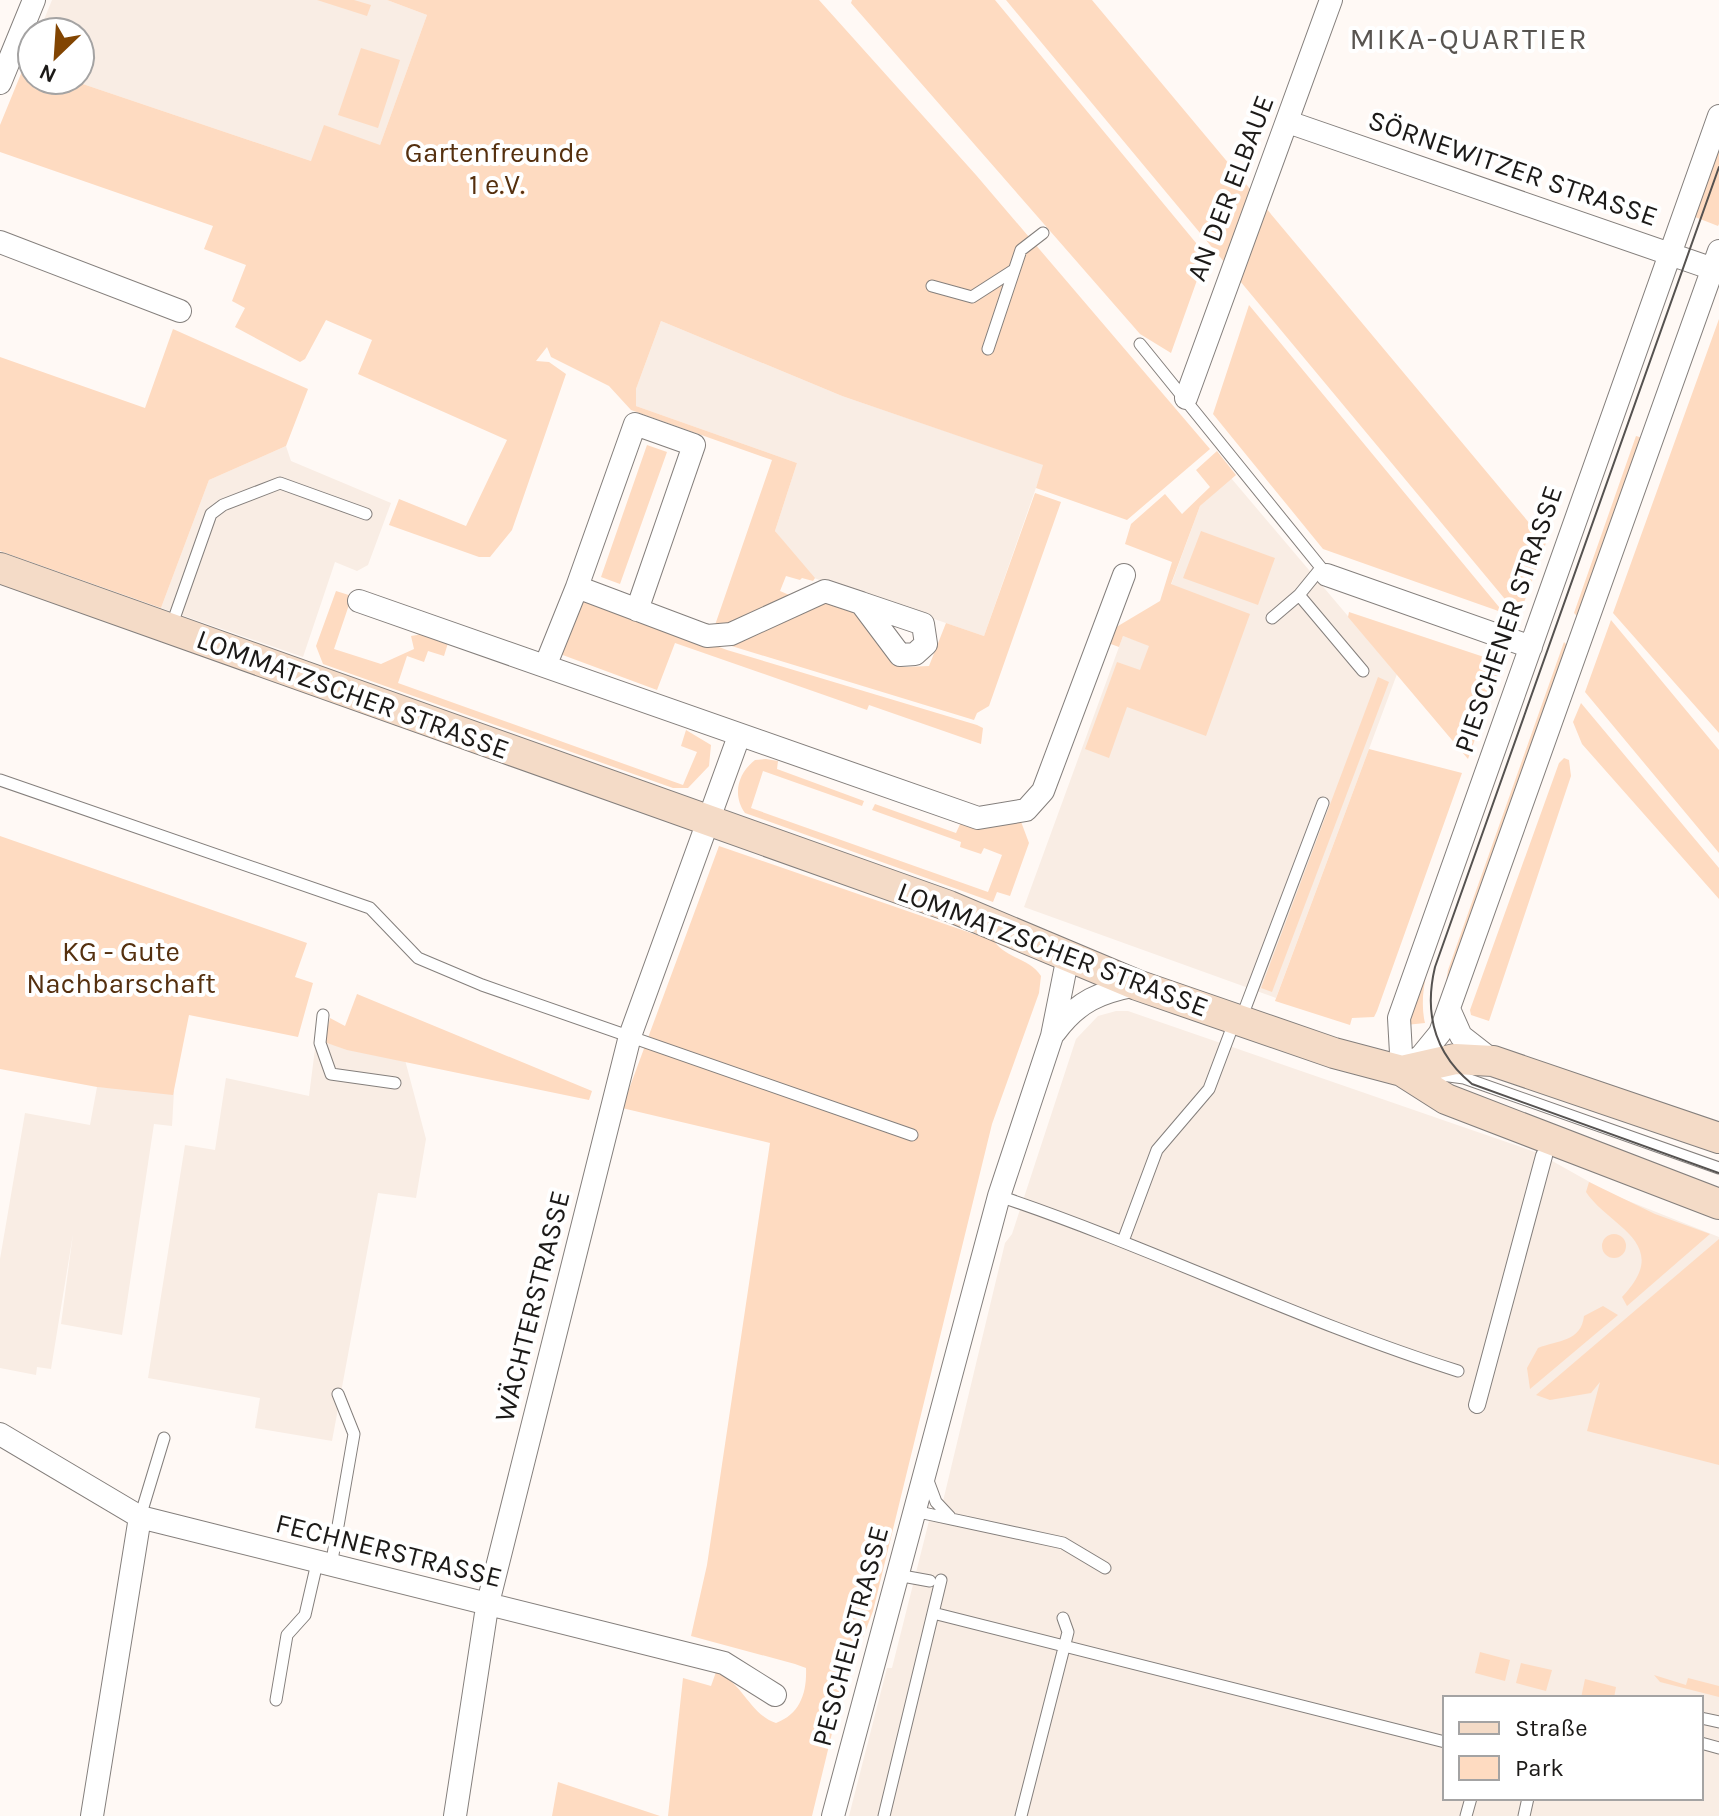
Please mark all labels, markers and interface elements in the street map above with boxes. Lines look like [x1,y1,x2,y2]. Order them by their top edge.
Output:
north arrow [16,16,96,96]
district label: MIKA-QUARTIER [1349,21,1589,57]
text: N [35,58,61,88]
street label: AN DER ELBAUE [1179,90,1281,286]
street label: SÖRNEWITZER STRASSE [1364,103,1662,233]
park label: Gartenfreunde 1 e.V. [405,136,589,201]
street label: PIESCHENER STRASSE [1447,481,1569,757]
street label: LOMMATZSCHER STRASSE [192,622,514,766]
street label: LOMMATZSCHER STRASSE [893,874,1213,1024]
park label: KG - Gute Nachbarschaft [26,935,216,1000]
street label: WÄCHTERSTRASSE [487,1187,577,1425]
street label: FECHNERSTRASSE [272,1506,506,1594]
street label: PESCHELSTRASSE [805,1522,895,1750]
legend [1443,1696,1703,1800]
text: Straße [1515,1714,1587,1742]
text: Park [1515,1754,1564,1782]

